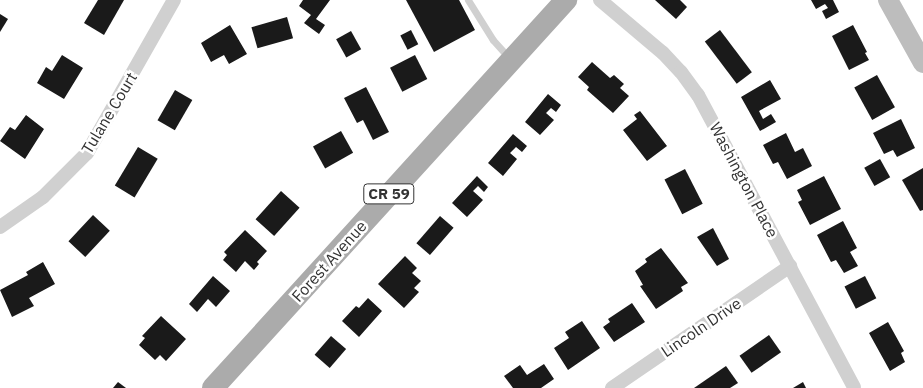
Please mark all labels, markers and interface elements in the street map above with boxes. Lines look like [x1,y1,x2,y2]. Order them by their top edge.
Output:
street label: Tulane Court [77,69,141,157]
street label: Washington Place [706,119,782,241]
road number: CR 59 [363,182,415,206]
street label: Forest Avenue [288,216,370,306]
street label: Lincoln Drive [657,293,745,361]

